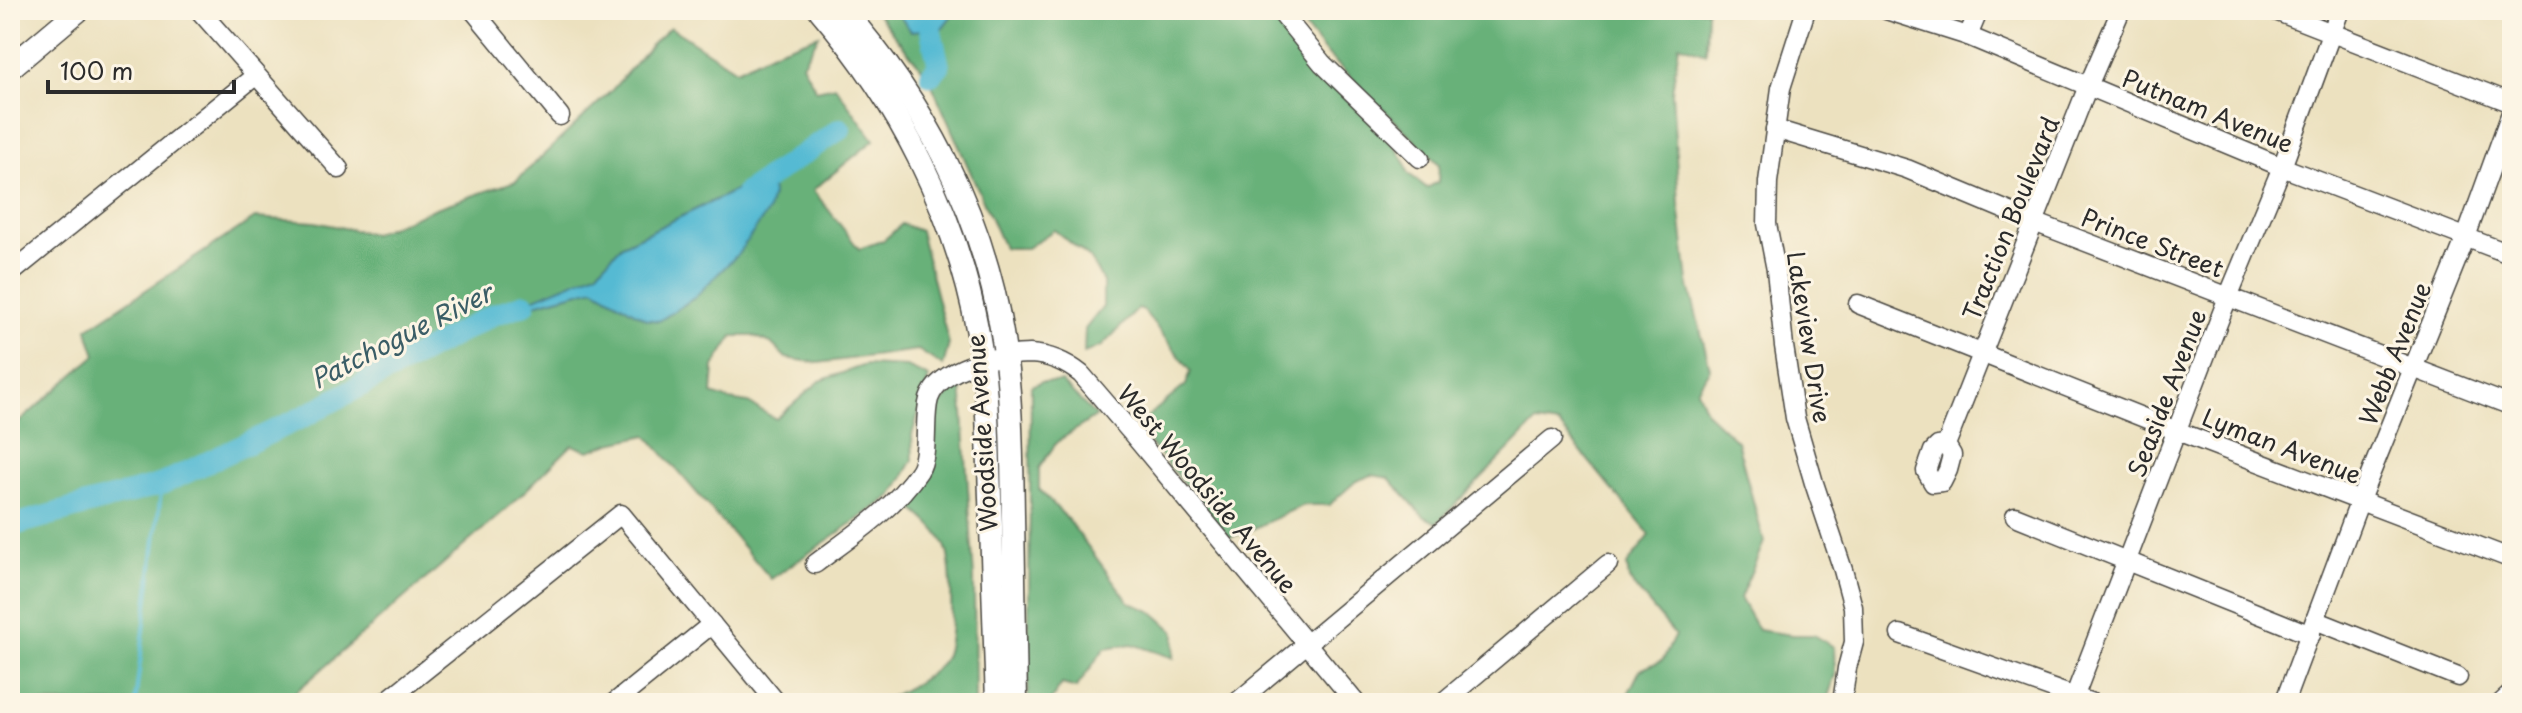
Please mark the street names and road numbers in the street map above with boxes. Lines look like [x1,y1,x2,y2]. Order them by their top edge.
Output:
street label: Putnam Avenue [2117,59,2299,161]
street label: Traction Boulevard [1953,110,2067,325]
street label: Prince Street [2077,198,2230,286]
street label: Lakeview Drive [1779,249,1841,425]
street label: Webb Avenue [2349,276,2439,430]
street label: Seaside Avenue [2117,304,2215,482]
street label: Woodside Avenue [956,333,1006,533]
street label: West Woodside Avenue [1110,376,1306,600]
street label: Lyman Avenue [2197,398,2367,492]

